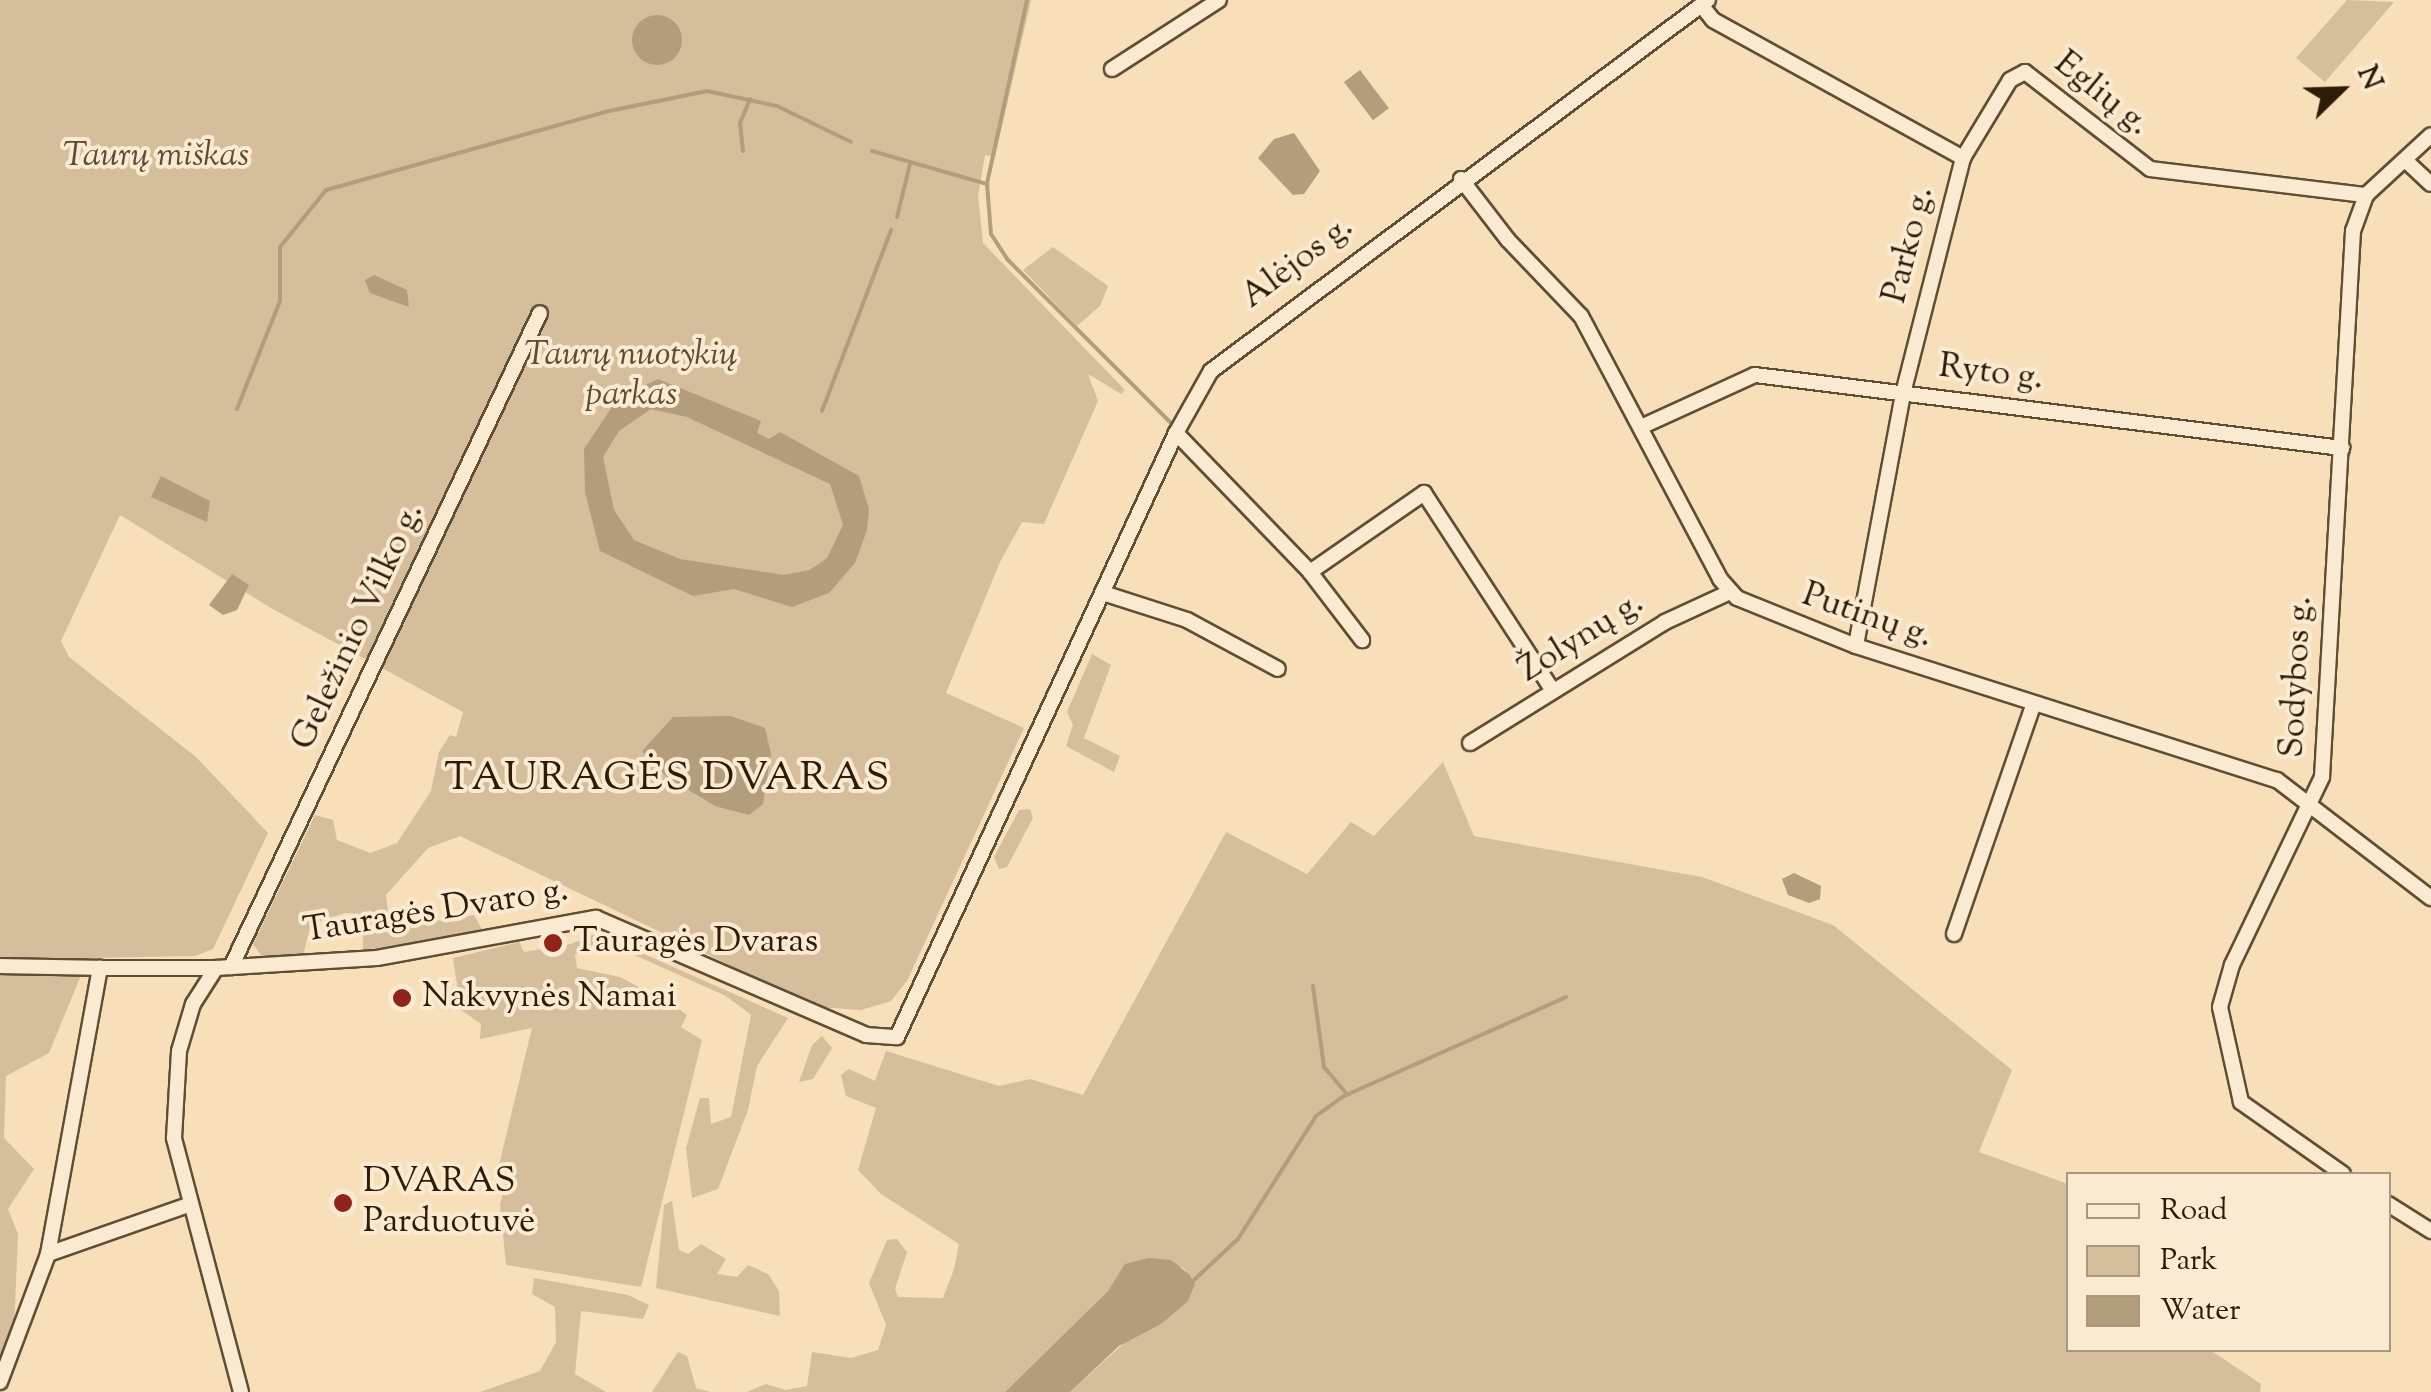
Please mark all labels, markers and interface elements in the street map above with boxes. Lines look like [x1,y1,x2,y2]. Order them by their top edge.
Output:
north arrow [2291,40,2391,140]
street label: Eglių g. [2045,44,2157,146]
text: N [2346,60,2391,96]
park label: Taurų miškas [63,136,249,178]
street label: Parko g. [1875,182,1945,308]
street label: Alėjos g. [1233,207,1363,319]
park label: Taurų nuotykių parkas [525,335,737,417]
street label: Ryto g. [1936,347,2046,401]
street label: Geležinio Vilko g. [283,497,435,757]
street label: Putinų g. [1796,575,1938,659]
street label: Žolynų g. [1512,583,1652,693]
street label: Sodybos g. [2273,595,2323,759]
district label: TAURAGĖS DVARAS [444,756,892,804]
street label: Tauragės Dvaro g. [300,870,572,954]
place label: Tauragės Dvaras [573,922,818,964]
marker: Tauragės Dvaras [542,932,564,954]
place label: Nakvynės Namai [422,977,677,1019]
marker: Nakvynės Namai [391,987,413,1009]
place label: DVARAS Parduotuvė [363,1162,535,1244]
legend [2066,1172,2391,1352]
text: Road [2160,1190,2227,1233]
marker: DVARAS Parduotuvė [332,1192,354,1214]
text: Park [2160,1240,2217,1283]
text: Water [2160,1290,2241,1333]

